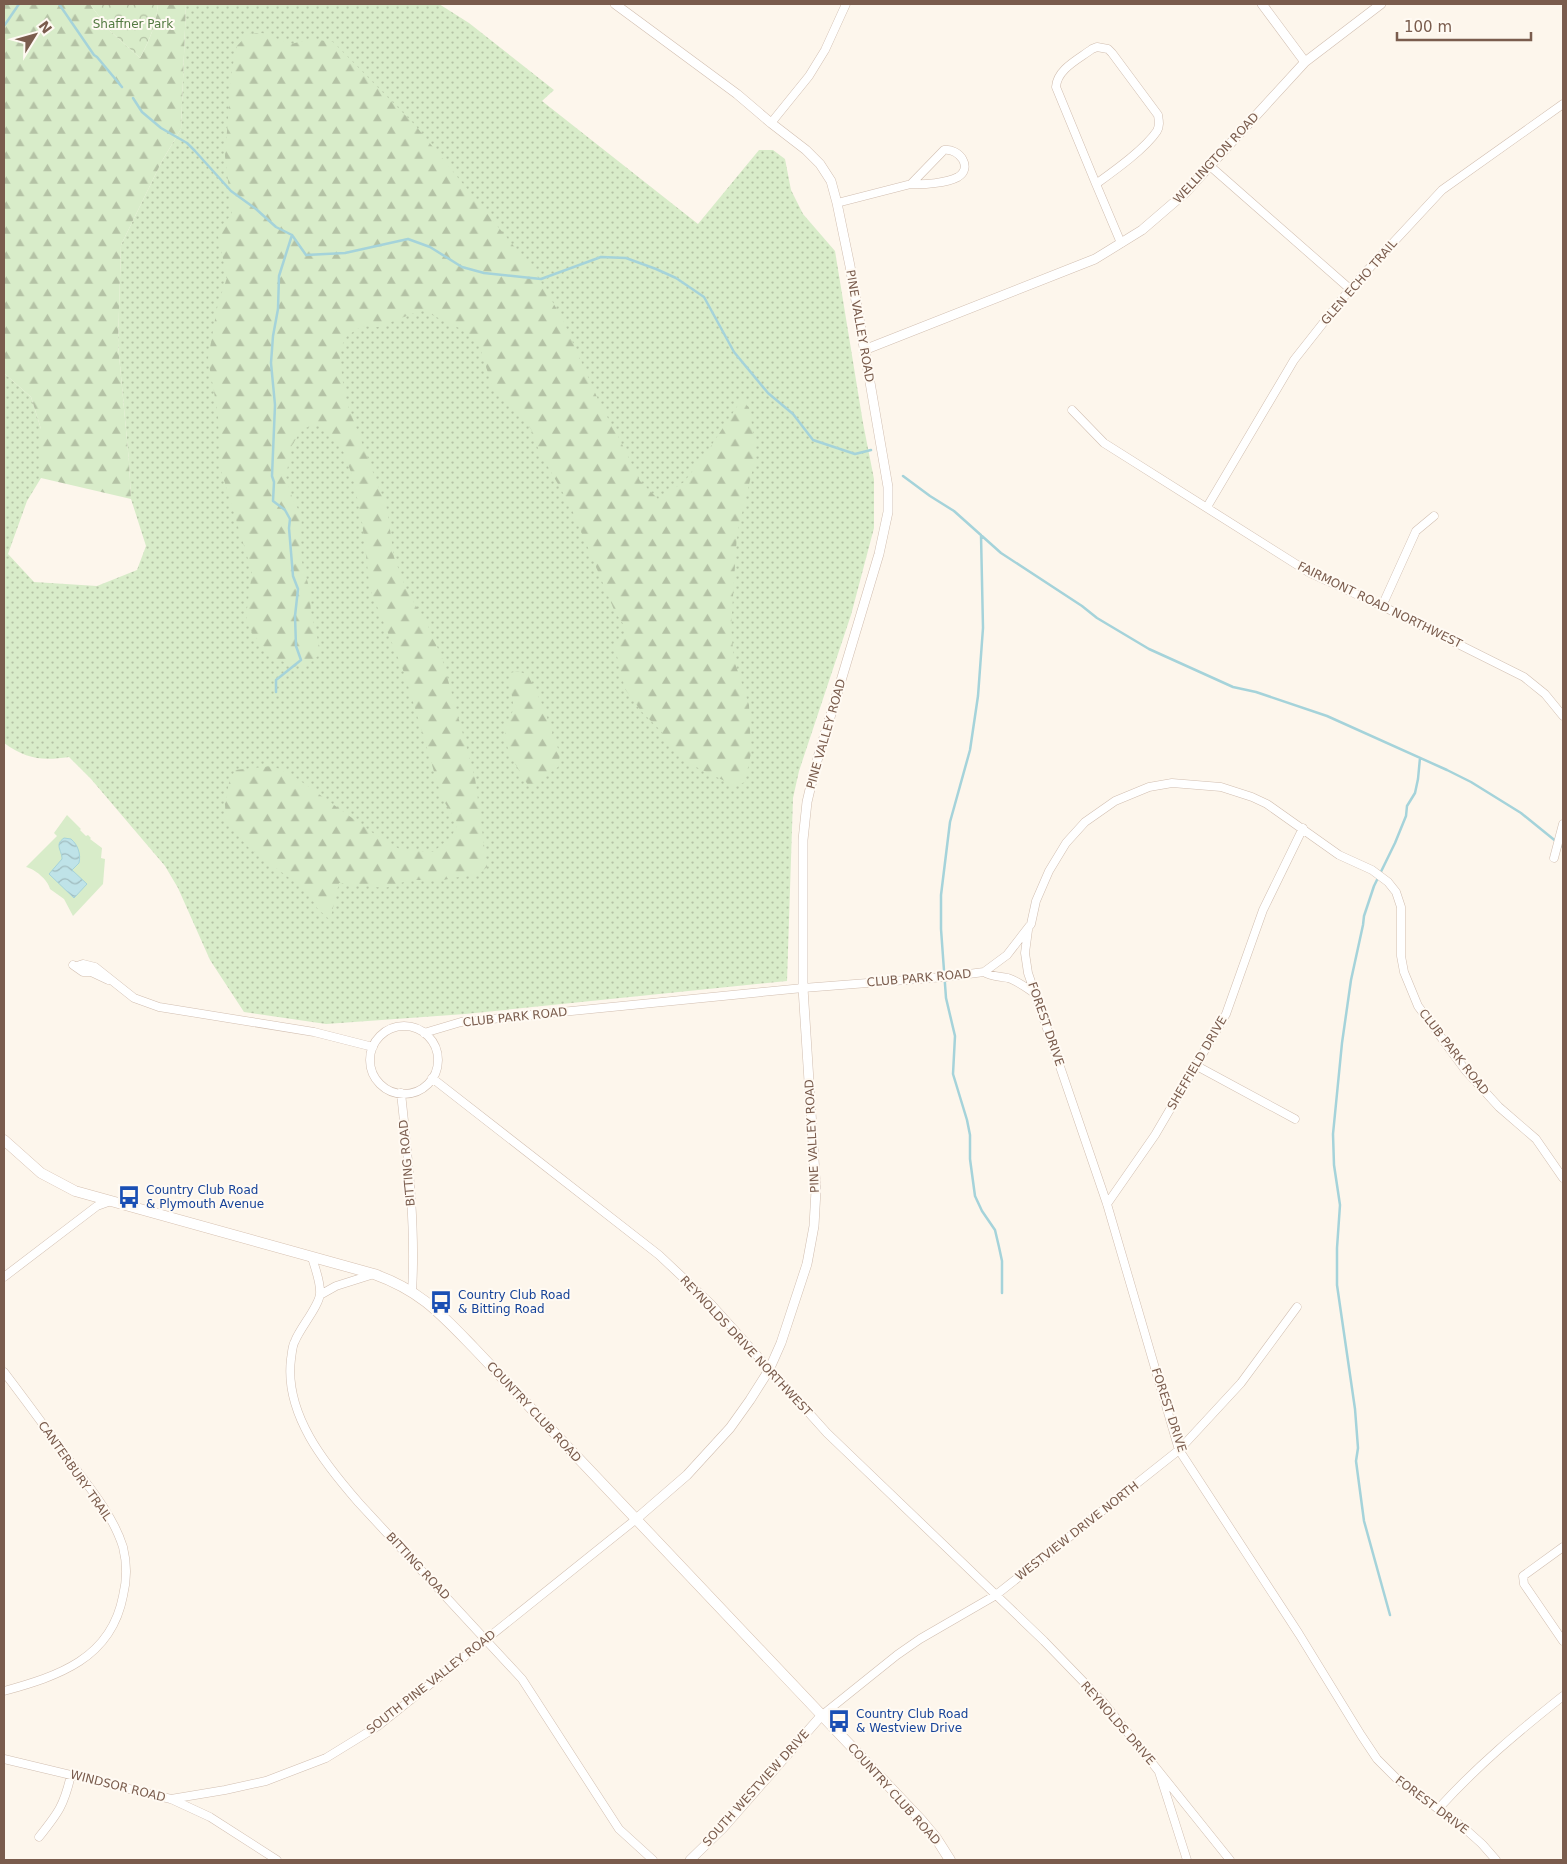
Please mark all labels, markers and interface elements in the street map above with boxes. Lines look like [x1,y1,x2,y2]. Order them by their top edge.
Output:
north arrow [10,10,60,60]
scale bar [1397,10,1531,42]
park label: Shaffner Park [93,17,173,31]
text: N [35,18,55,37]
text: 100 m [1404,18,1452,36]
street label: WELLINGTON ROAD [1170,110,1262,206]
street label: GLEN ECHO TRAIL [1318,236,1400,327]
street label: PINE VALLEY ROAD [843,269,877,383]
street label: FAIRMONT ROAD NORTHWEST [1295,559,1465,651]
street label: PINE VALLEY ROAD [804,677,848,791]
street label: CLUB PARK ROAD [866,966,972,990]
street label: FOREST DRIVE [1025,980,1067,1068]
street label: CLUB PARK ROAD [462,1005,568,1029]
street label: CLUB PARK ROAD [1416,1006,1492,1098]
street label: SHEFFIELD DRIVE [1164,1014,1230,1112]
street label: PINE VALLEY ROAD [802,1079,822,1193]
street label: BITTING ROAD [396,1119,418,1207]
place label: Country Club Road & Plymouth Avenue [146,1183,264,1211]
bus stop icon: Country Club Road & Plymouth Avenue [116,1184,142,1210]
street label: REYNOLDS DRIVE NORTHWEST [677,1273,815,1419]
place label: Country Club Road & Bitting Road [458,1288,570,1316]
bus stop icon: Country Club Road & Bitting Road [428,1289,454,1315]
street label: COUNTRY CLUB ROAD [484,1359,584,1465]
street label: FOREST DRIVE [1149,1366,1189,1454]
street label: CANTERBURY TRAIL [35,1419,115,1524]
street label: WESTVIEW DRIVE NORTH [1013,1479,1141,1583]
street label: BITTING ROAD [383,1529,453,1603]
street label: SOUTH PINE VALLEY ROAD [364,1627,498,1737]
street label: REYNOLDS DRIVE [1078,1678,1158,1768]
place label: Country Club Road & Westview Drive [856,1707,968,1735]
bus stop icon: Country Club Road & Westview Drive [826,1708,852,1734]
street label: SOUTH WESTVIEW DRIVE [700,1727,812,1849]
street label: COUNTRY CLUB ROAD [845,1740,943,1848]
street label: WINDSOR ROAD [69,1767,167,1805]
street label: FOREST DRIVE [1393,1773,1471,1837]

